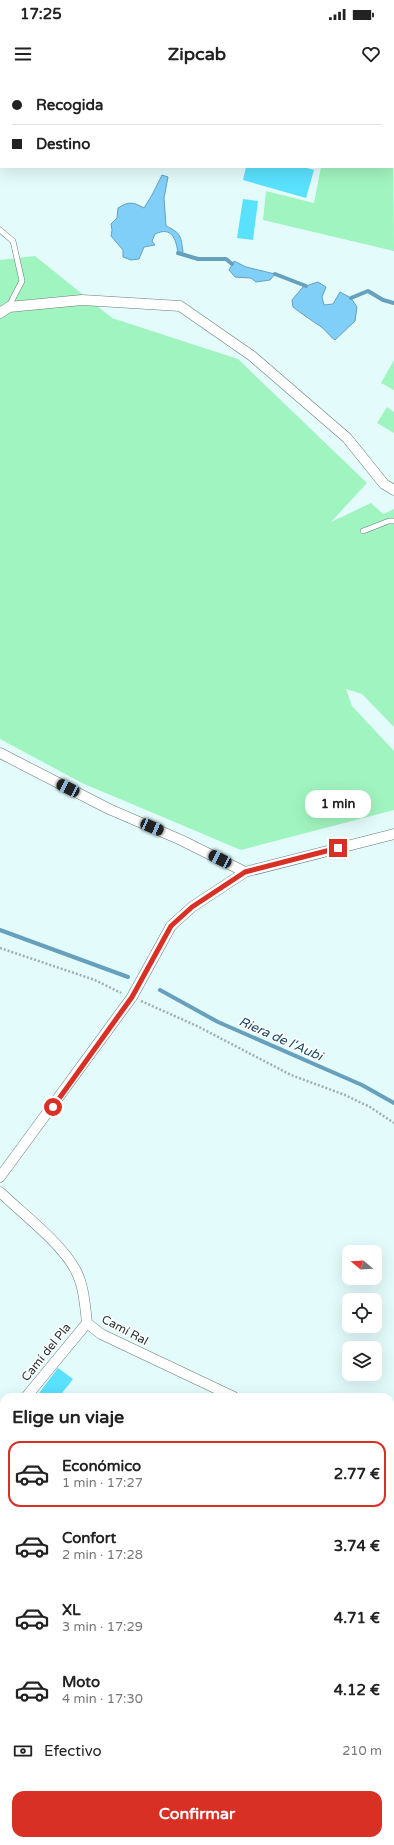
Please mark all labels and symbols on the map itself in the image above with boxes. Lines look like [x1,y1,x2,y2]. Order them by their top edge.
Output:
car [55,777,81,799]
callout: 1 min [305,790,371,818]
car [139,817,165,837]
route end [329,839,347,857]
car [207,848,233,870]
water label: Riera de l'Aubi [236,1013,326,1065]
route start [44,1098,62,1116]
north arrow [342,1245,382,1285]
street label: Camí Ral [99,1312,151,1348]
street label: Camí del Pla [18,1320,74,1384]

